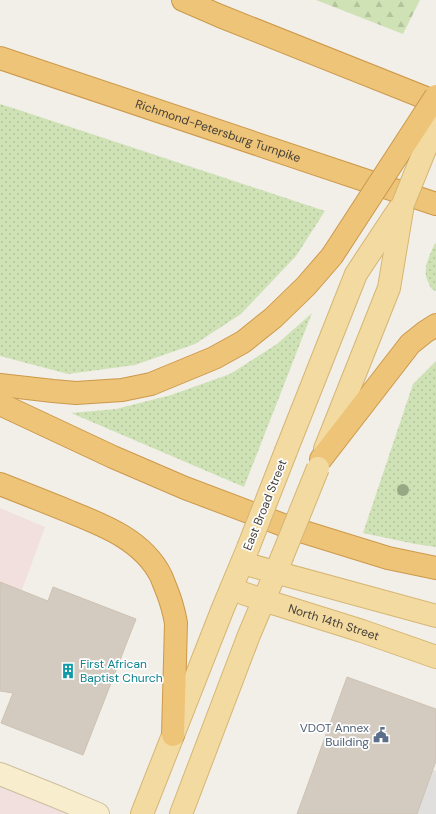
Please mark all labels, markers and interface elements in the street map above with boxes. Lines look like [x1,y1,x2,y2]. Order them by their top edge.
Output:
street label: Richmond-Petersburg Turnpike [133,96,303,166]
street label: East Broad Street [239,457,291,553]
street label: North 14th Street [286,600,382,645]
place label: First African Baptist Church [80,656,163,686]
building icon: First African Baptist Church [59,662,77,680]
place label: VDOT Annex Building [300,720,369,750]
public building icon: VDOT Annex Building [372,726,390,744]

